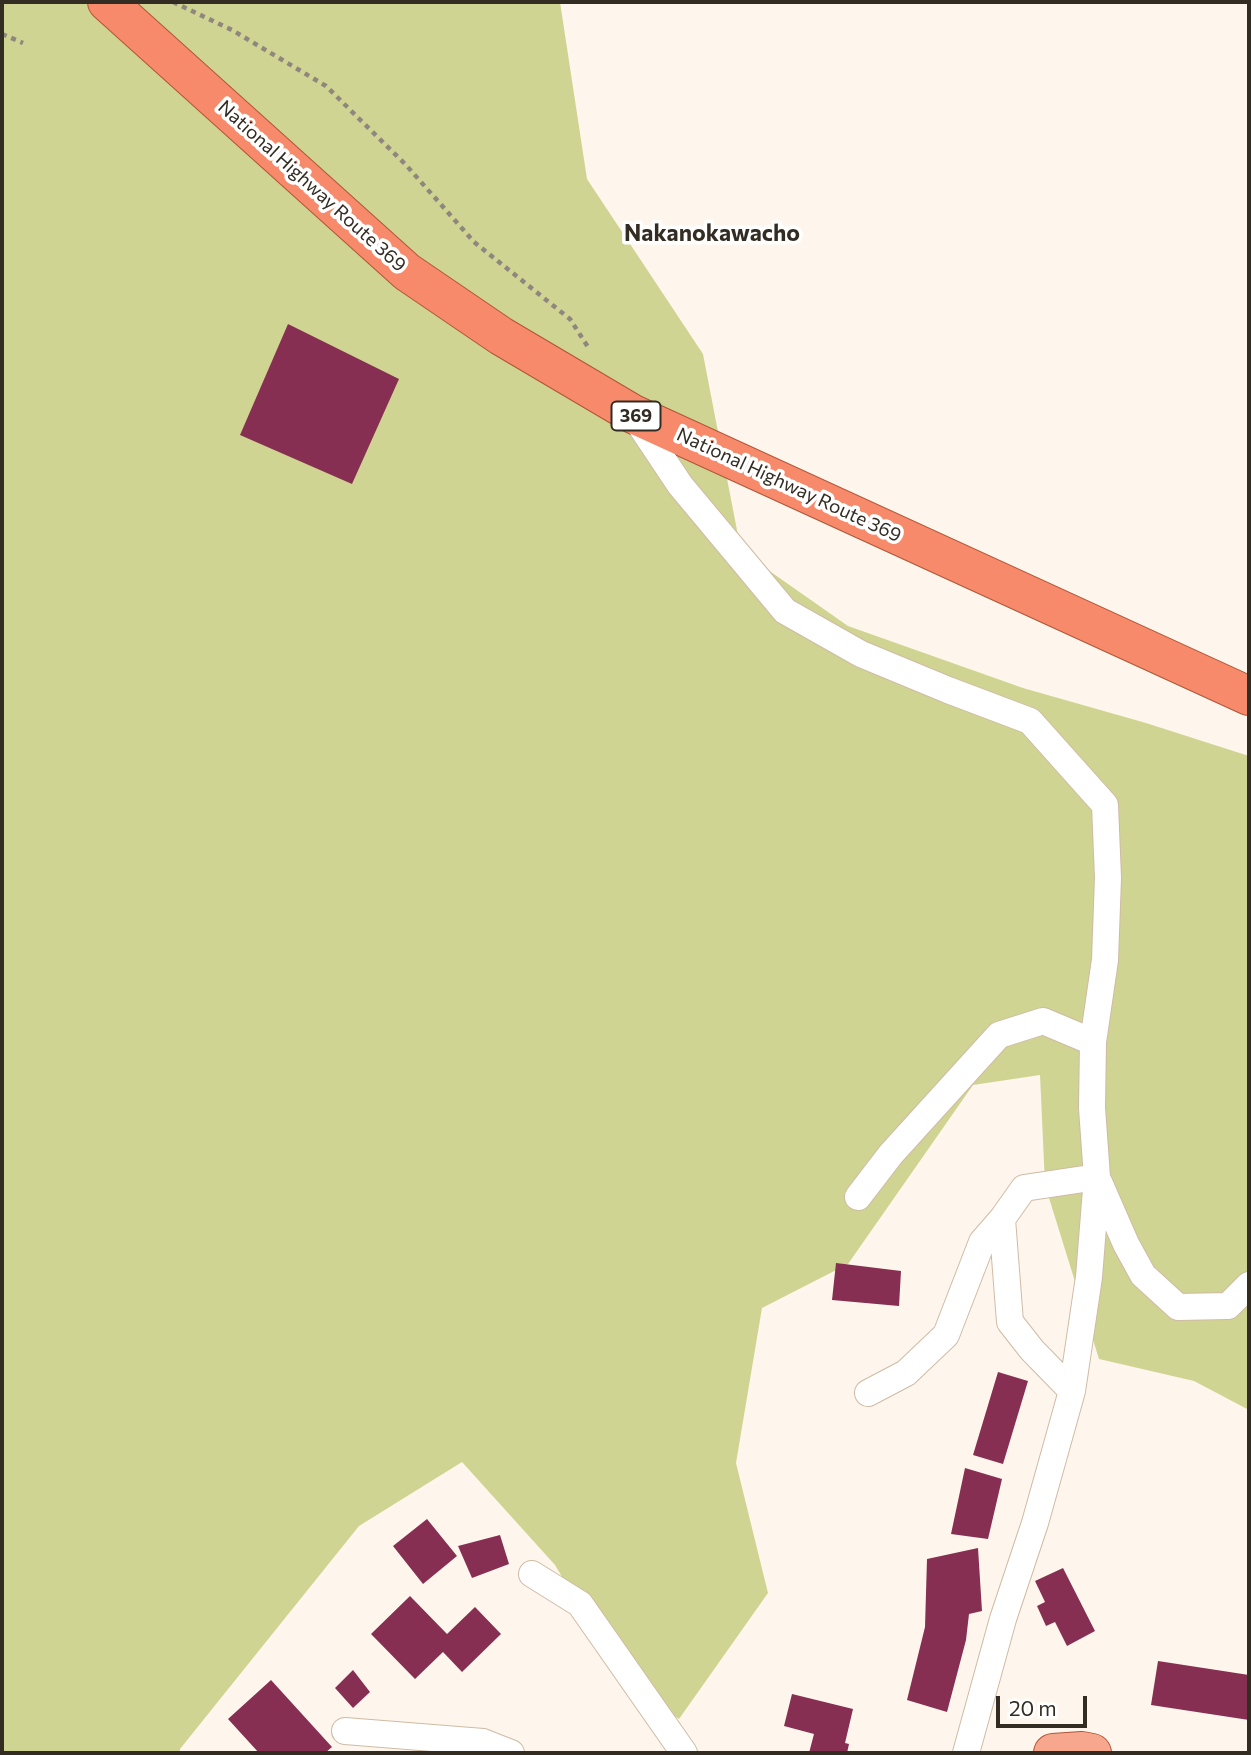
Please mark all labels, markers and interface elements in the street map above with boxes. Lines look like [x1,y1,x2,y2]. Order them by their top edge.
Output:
street label: National Highway Route 369 [213,96,411,276]
district label: Nakanokawacho [624,219,800,247]
road number: 369 [612,402,660,430]
street label: National Highway Route 369 [673,423,905,547]
scale bar [999,1682,1090,1726]
text: 20 m [1009,1695,1057,1720]

